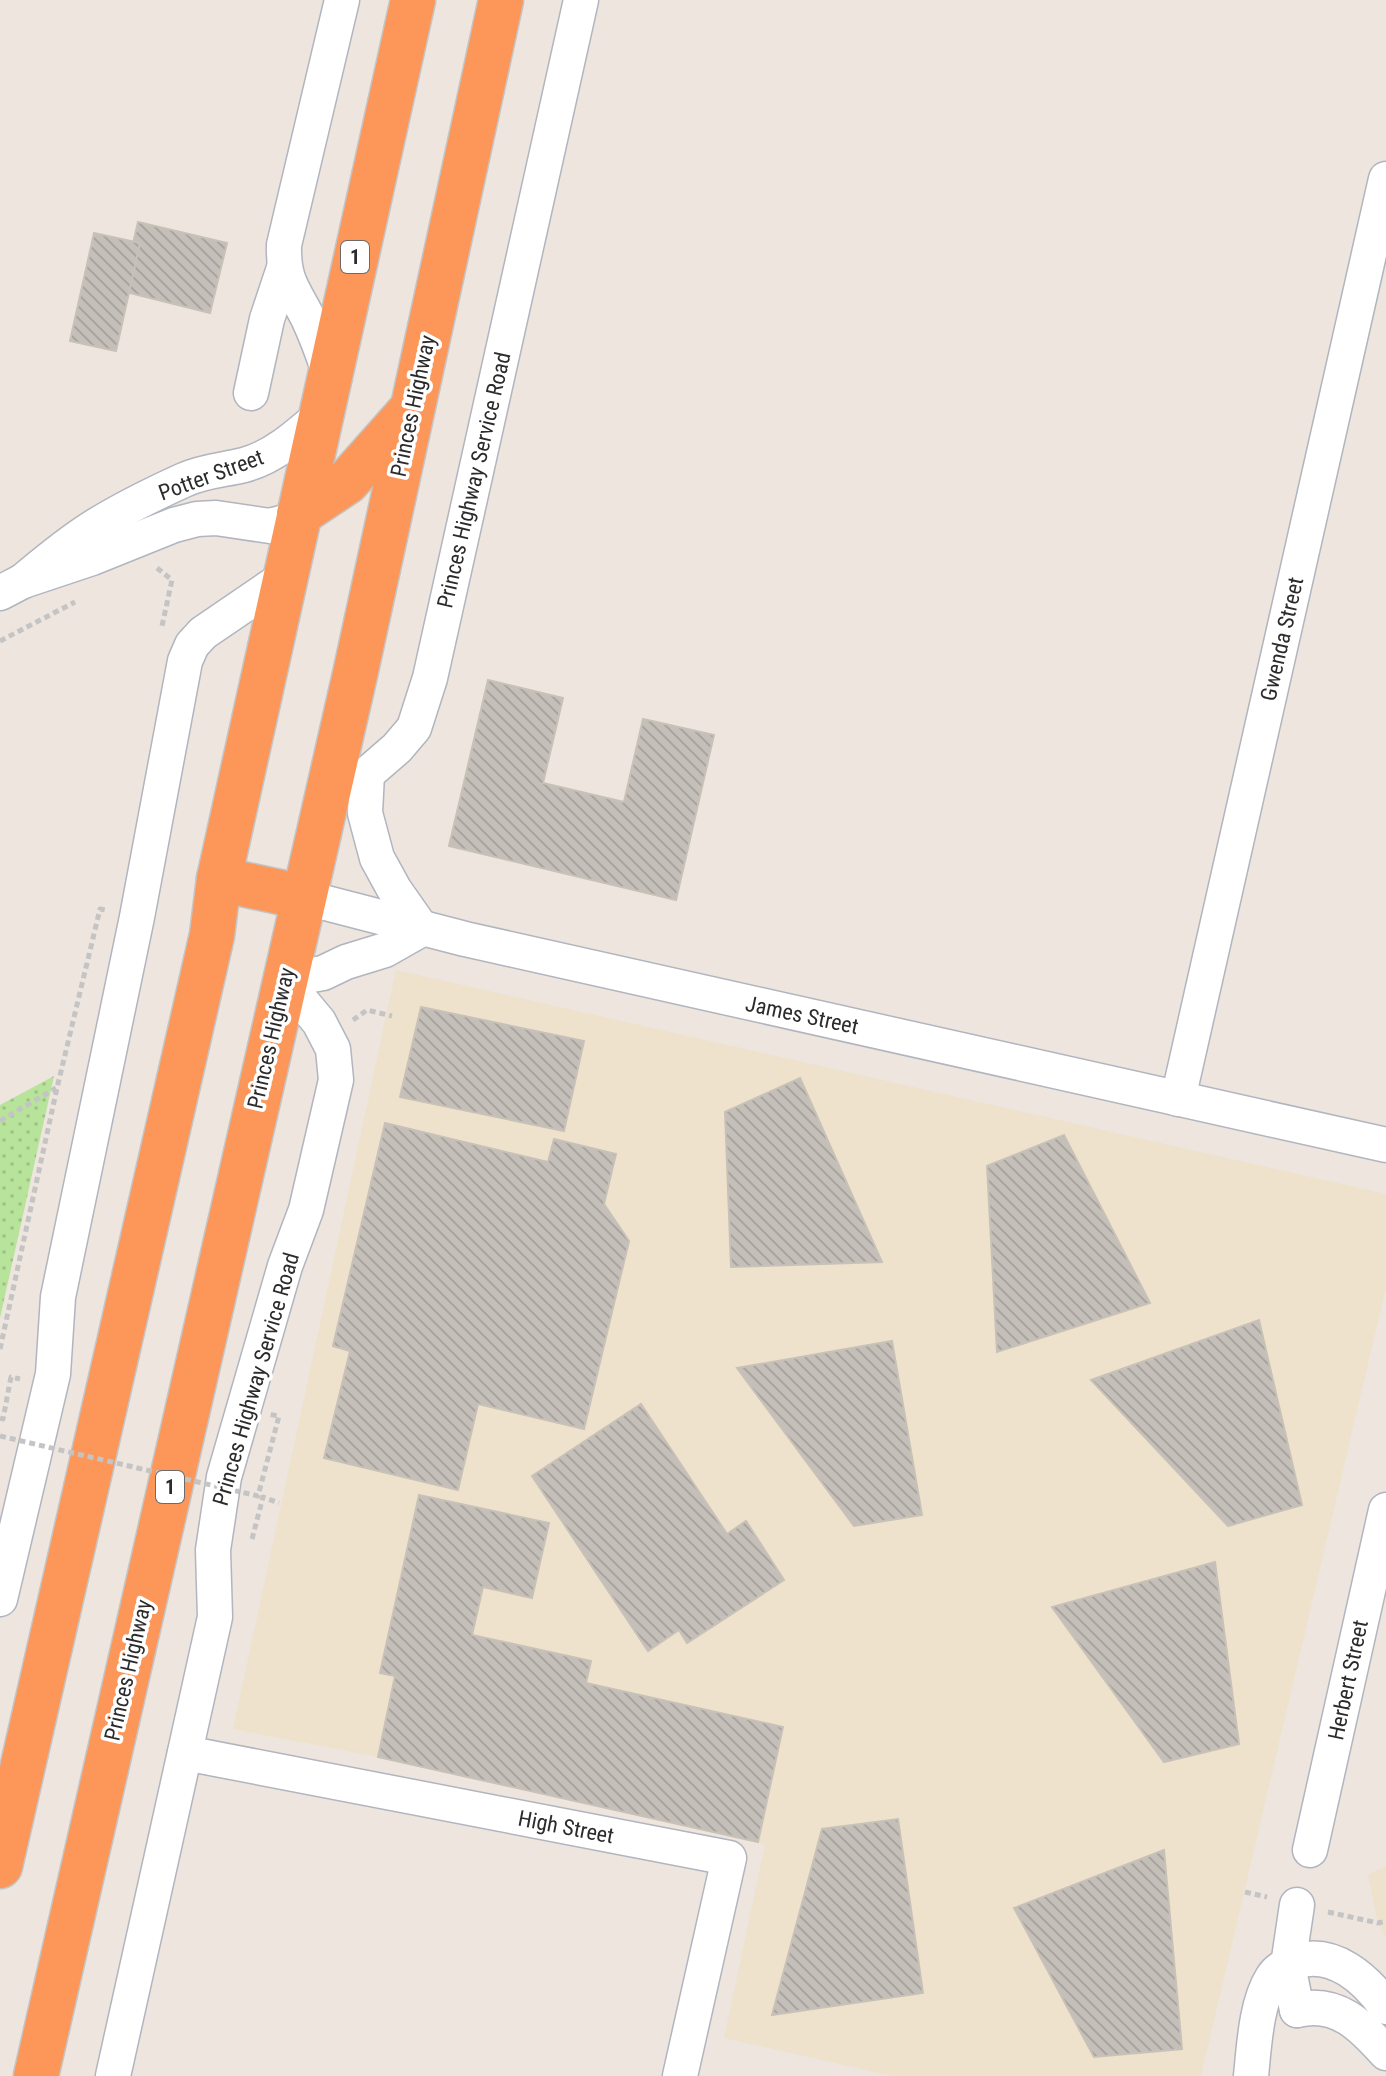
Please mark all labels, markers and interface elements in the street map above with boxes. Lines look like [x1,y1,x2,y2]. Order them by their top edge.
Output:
road number: 1 [341,241,369,273]
street label: Princes Highway [386,333,440,479]
street label: Princes Highway Service Road [432,350,516,610]
street label: Potter Street [155,444,267,506]
street label: Gwenda Street [1256,575,1308,703]
street label: Princes Highway [243,965,299,1111]
street label: James Street [743,991,861,1039]
street label: Princes Highway Service Road [208,1250,304,1508]
road number: 1 [156,1471,184,1503]
street label: Princes Highway [100,1597,156,1743]
street label: Herbert Street [1323,1618,1373,1742]
street label: High Street [516,1805,616,1849]

